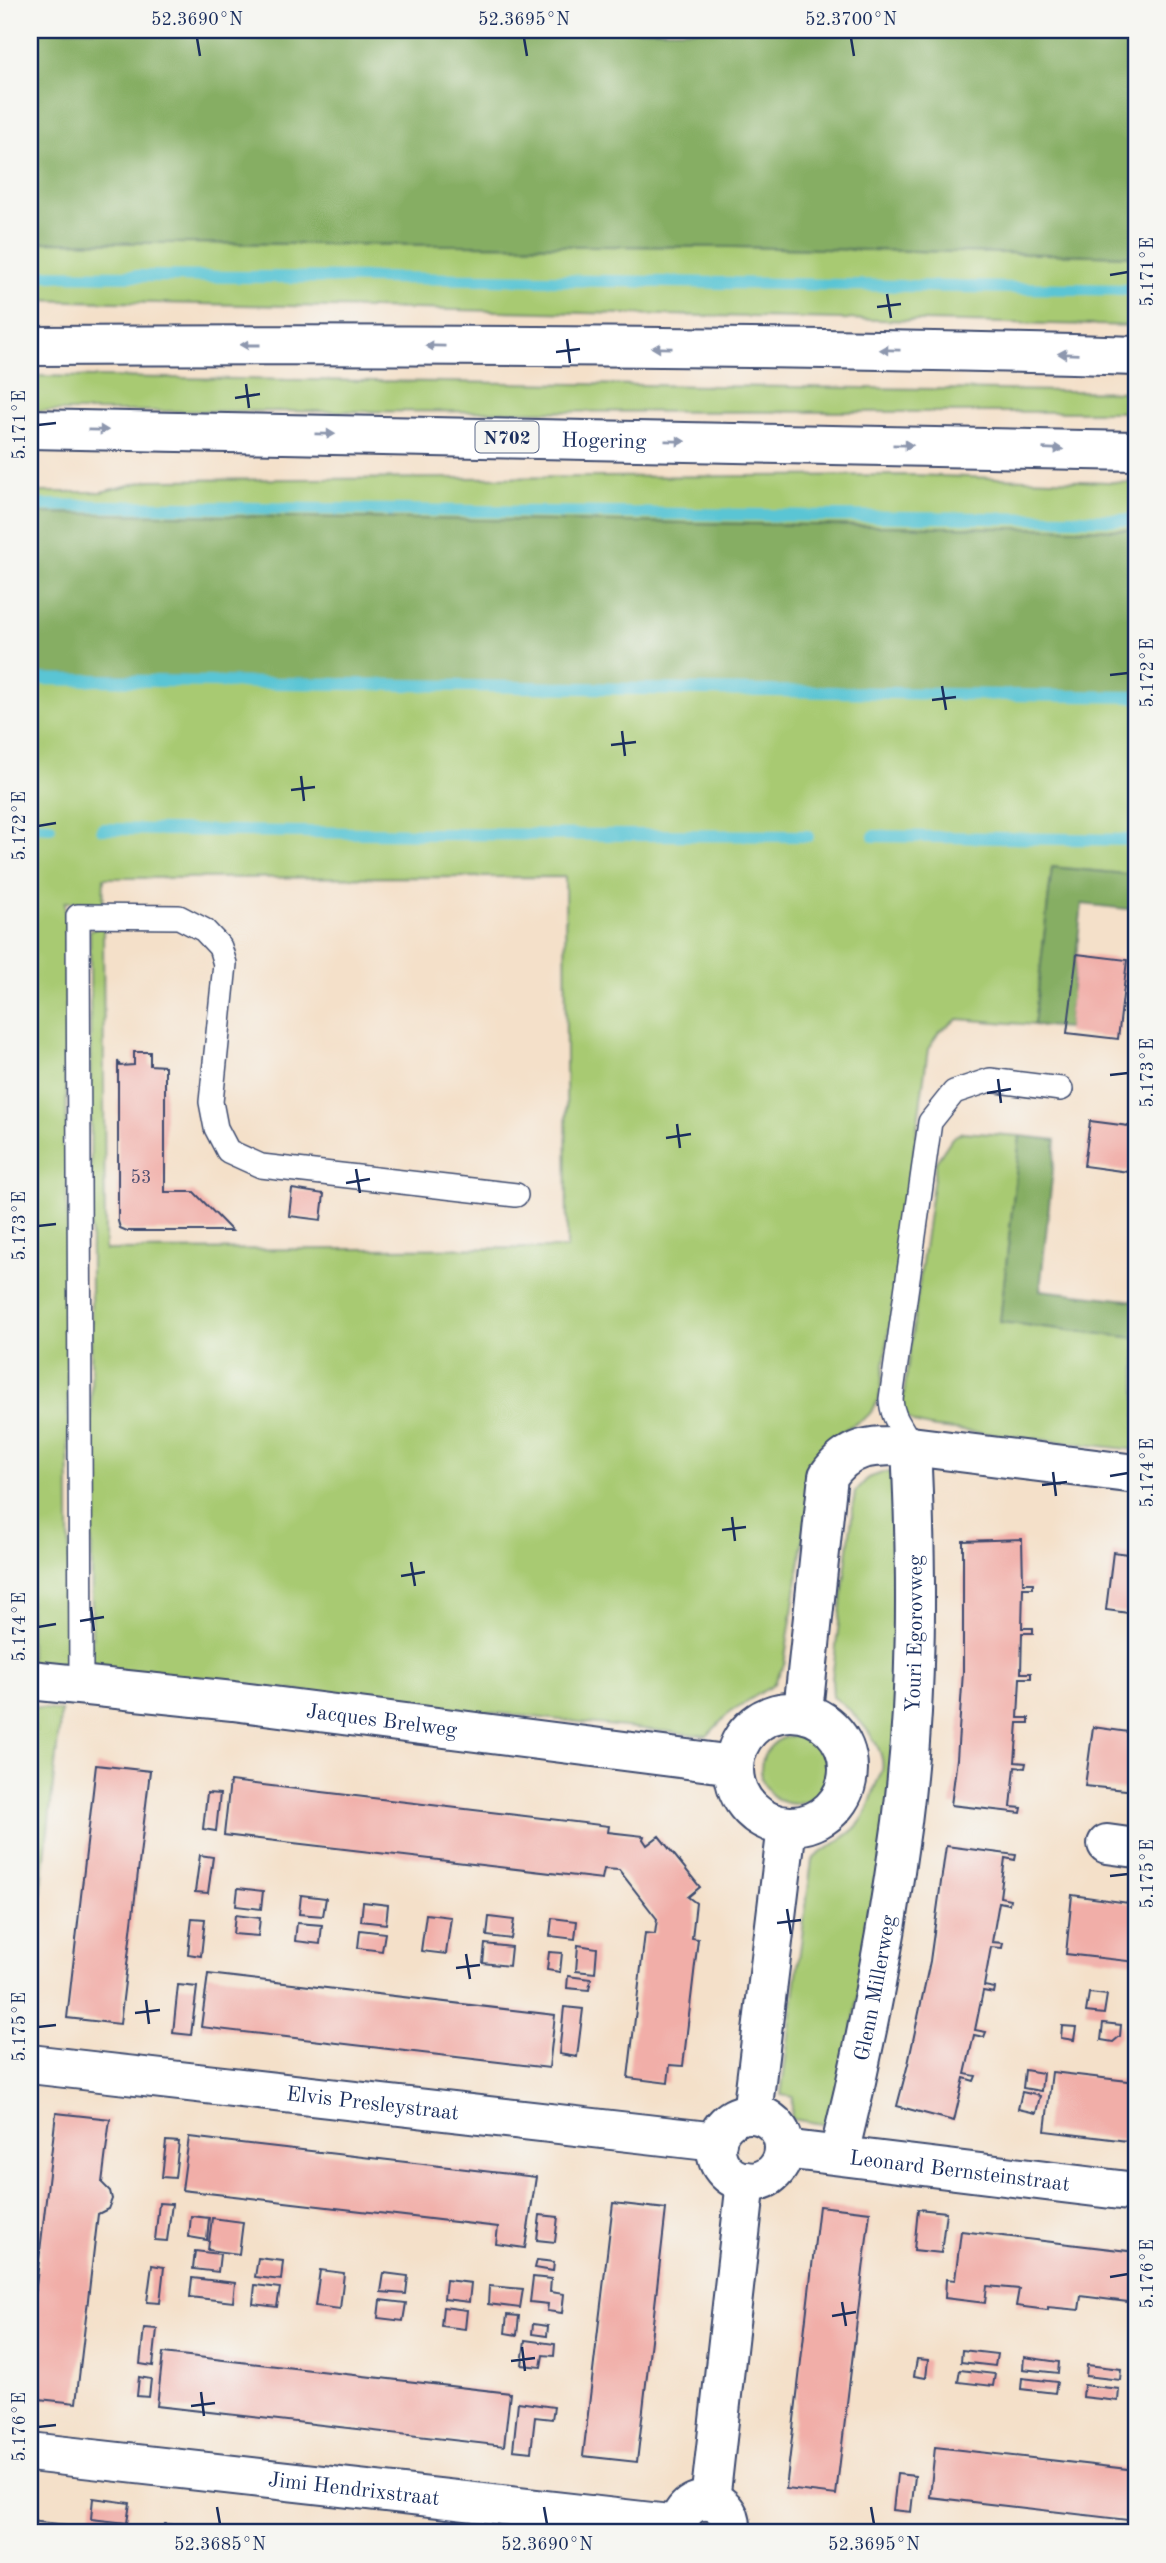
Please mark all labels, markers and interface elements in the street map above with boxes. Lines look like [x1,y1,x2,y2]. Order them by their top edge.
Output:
text: 52.3690°N [151,11,243,29]
text: 52.3695°N [478,11,570,29]
text: 52.3700°N [805,11,897,29]
text: 5.171°E [1139,237,1157,307]
one-way arrow [239,339,261,351]
one-way arrow [424,340,446,352]
one-way arrow [651,342,673,354]
one-way arrow [879,344,901,356]
one-way arrow [1057,348,1079,359]
text: 5.171°E [11,390,29,460]
road number: N702 [476,422,538,452]
one-way arrow [87,424,109,436]
one-way arrow [315,428,337,440]
street label: Hogering [561,431,647,453]
one-way arrow [665,435,687,446]
one-way arrow [892,439,914,451]
one-way arrow [1042,443,1064,454]
text: 5.172°E [1139,638,1157,708]
text: 5.172°E [11,791,29,861]
text: 5.173°E [1139,1038,1157,1108]
house number: 53 [131,1169,151,1187]
text: 5.173°E [11,1191,29,1261]
text: 5.174°E [1139,1438,1157,1508]
street label: Youri Egorovweg [903,1554,927,1713]
text: 5.174°E [11,1592,29,1662]
street label: Jacques Brelweg [305,1701,459,1742]
text: 5.175°E [1139,1839,1157,1909]
street label: Glenn Millerweg [852,1913,900,2063]
text: 5.175°E [11,1992,29,2062]
street label: Elvis Presleystraat [285,2084,460,2125]
street label: Leonard Bernsteinstraat [848,2148,1071,2196]
text: 5.176°E [1139,2239,1157,2309]
text: 5.176°E [11,2392,29,2462]
street label: Jimi Hendrixstraat [267,2470,441,2510]
text: 52.3685°N [174,2536,266,2554]
text: 52.3690°N [501,2536,593,2554]
text: 52.3695°N [828,2536,920,2554]

